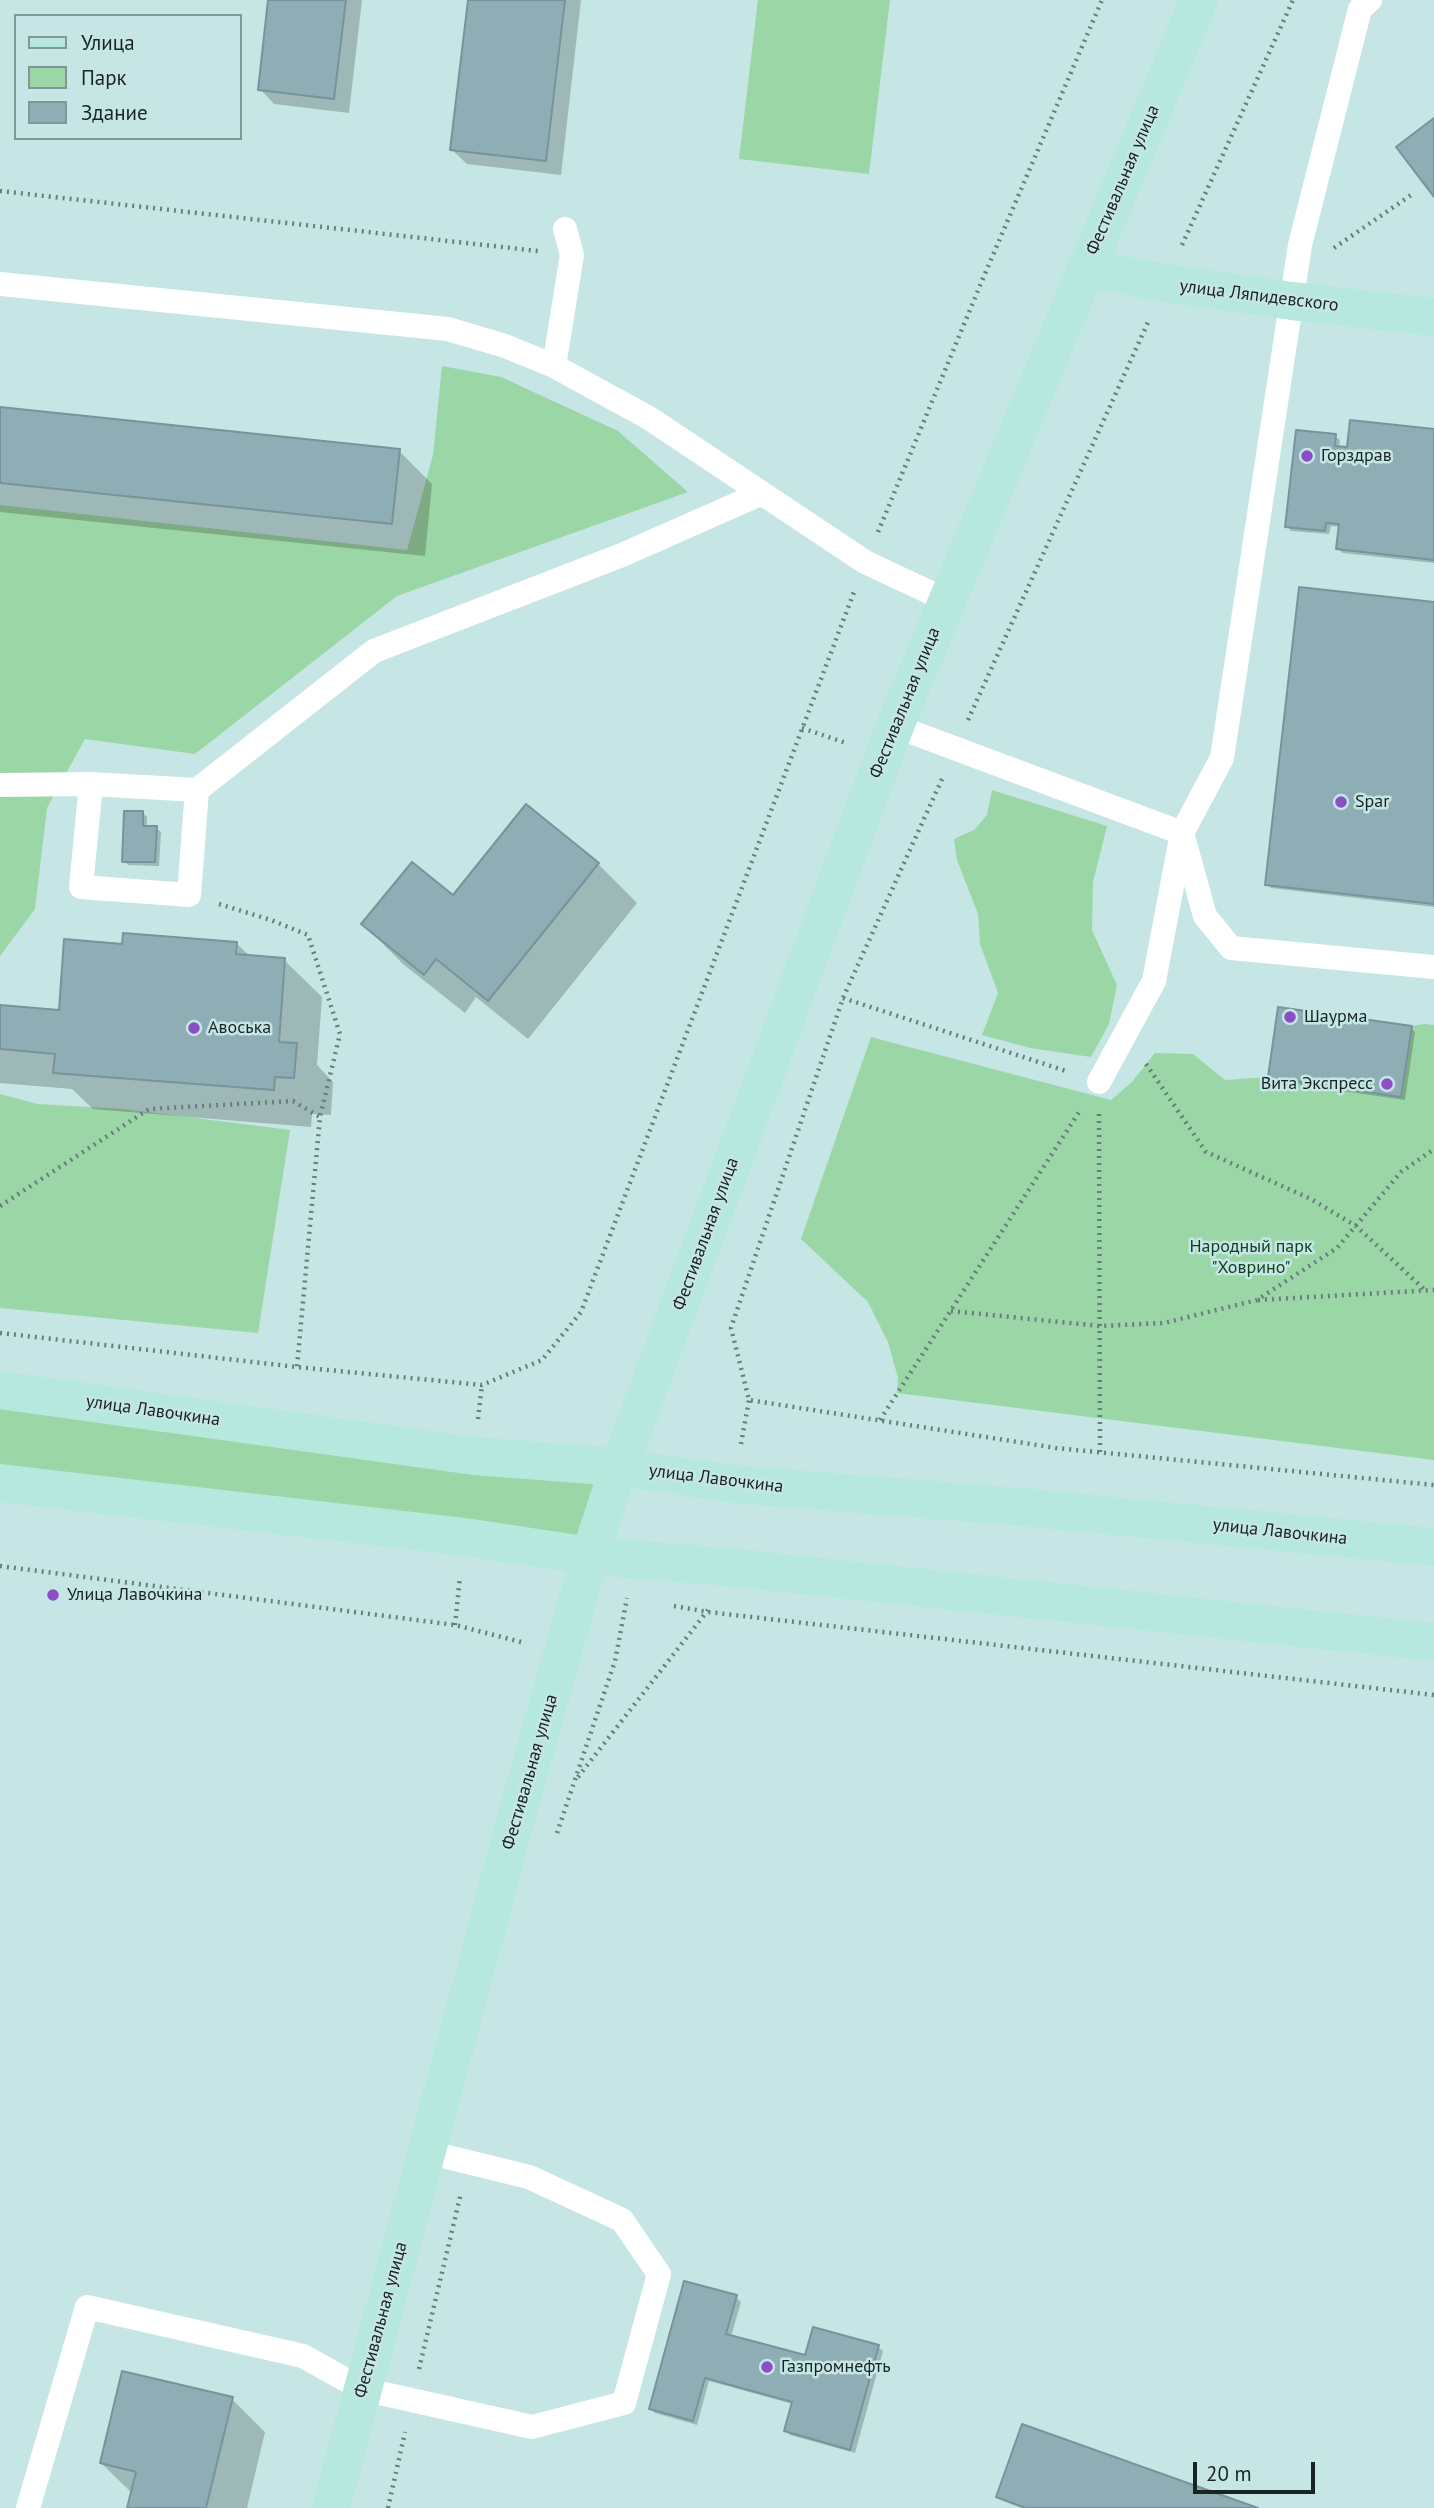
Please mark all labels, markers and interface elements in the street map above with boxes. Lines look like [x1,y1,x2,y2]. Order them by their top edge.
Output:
legend [14,14,242,140]
text: Улица [81,29,135,56]
text: Парк [81,64,127,91]
text: Здание [81,99,148,126]
street label: Фестивальная улица [1082,102,1164,258]
street label: улица Ляпидевского [1178,276,1340,316]
place label: Горздрав [1321,445,1392,467]
marker: Горздрав [1299,448,1315,464]
street label: Фестивальная улица [865,624,945,782]
place label: Spar [1355,791,1389,813]
marker: Spar [1333,794,1349,810]
place label: Шаурма [1304,1006,1367,1028]
marker: Шаурма [1282,1009,1298,1025]
place label: Авоська [208,1017,271,1039]
marker: Авоська [186,1020,202,1036]
place label: Вита Экспресс [1261,1073,1373,1095]
marker: Вита Экспресс [1379,1076,1395,1092]
street label: Фестивальная улица [668,1155,744,1313]
park label: Народный парк "Ховрино" [1189,1236,1313,1278]
street label: улица Лавочкина [85,1391,221,1431]
street label: улица Лавочкина [648,1460,784,1498]
street label: улица Лавочкина [1212,1514,1348,1550]
place label: Улица Лавочкина [67,1584,203,1606]
marker: Улица Лавочкина [45,1587,61,1603]
street label: Фестивальная улица [497,1692,563,1852]
street label: Фестивальная улица [350,2239,412,2401]
place label: Газпромнефть [781,2356,891,2378]
marker: Газпромнефть [759,2359,775,2375]
scale bar [1196,2448,1318,2492]
text: 20 m [1206,2460,1252,2487]

